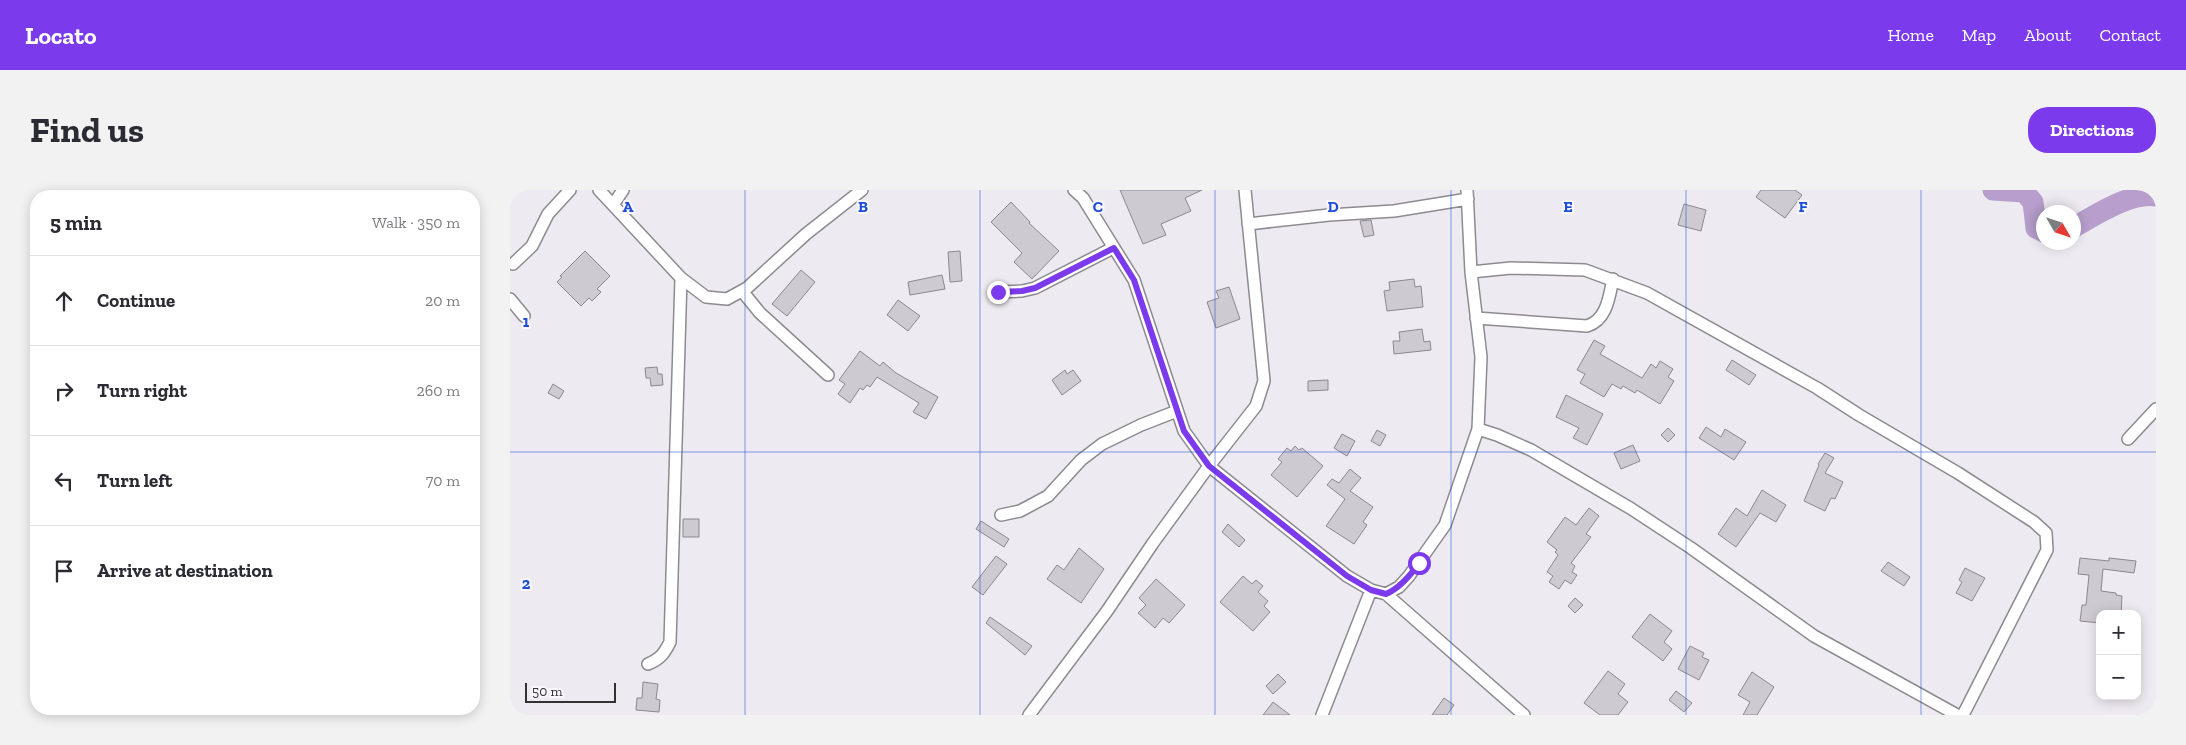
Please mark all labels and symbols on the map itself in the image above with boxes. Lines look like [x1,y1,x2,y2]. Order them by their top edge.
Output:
text: A [623,197,634,216]
text: B [858,197,868,216]
text: C [1093,197,1103,216]
text: D [1327,197,1339,216]
text: E [1563,197,1573,216]
text: F [1798,197,1808,216]
north arrow [2036,205,2081,250]
route end [987,281,1010,304]
text: 1 [523,312,530,331]
route start [1408,552,1431,575]
text: 2 [522,574,531,593]
scale bar [525,680,616,703]

